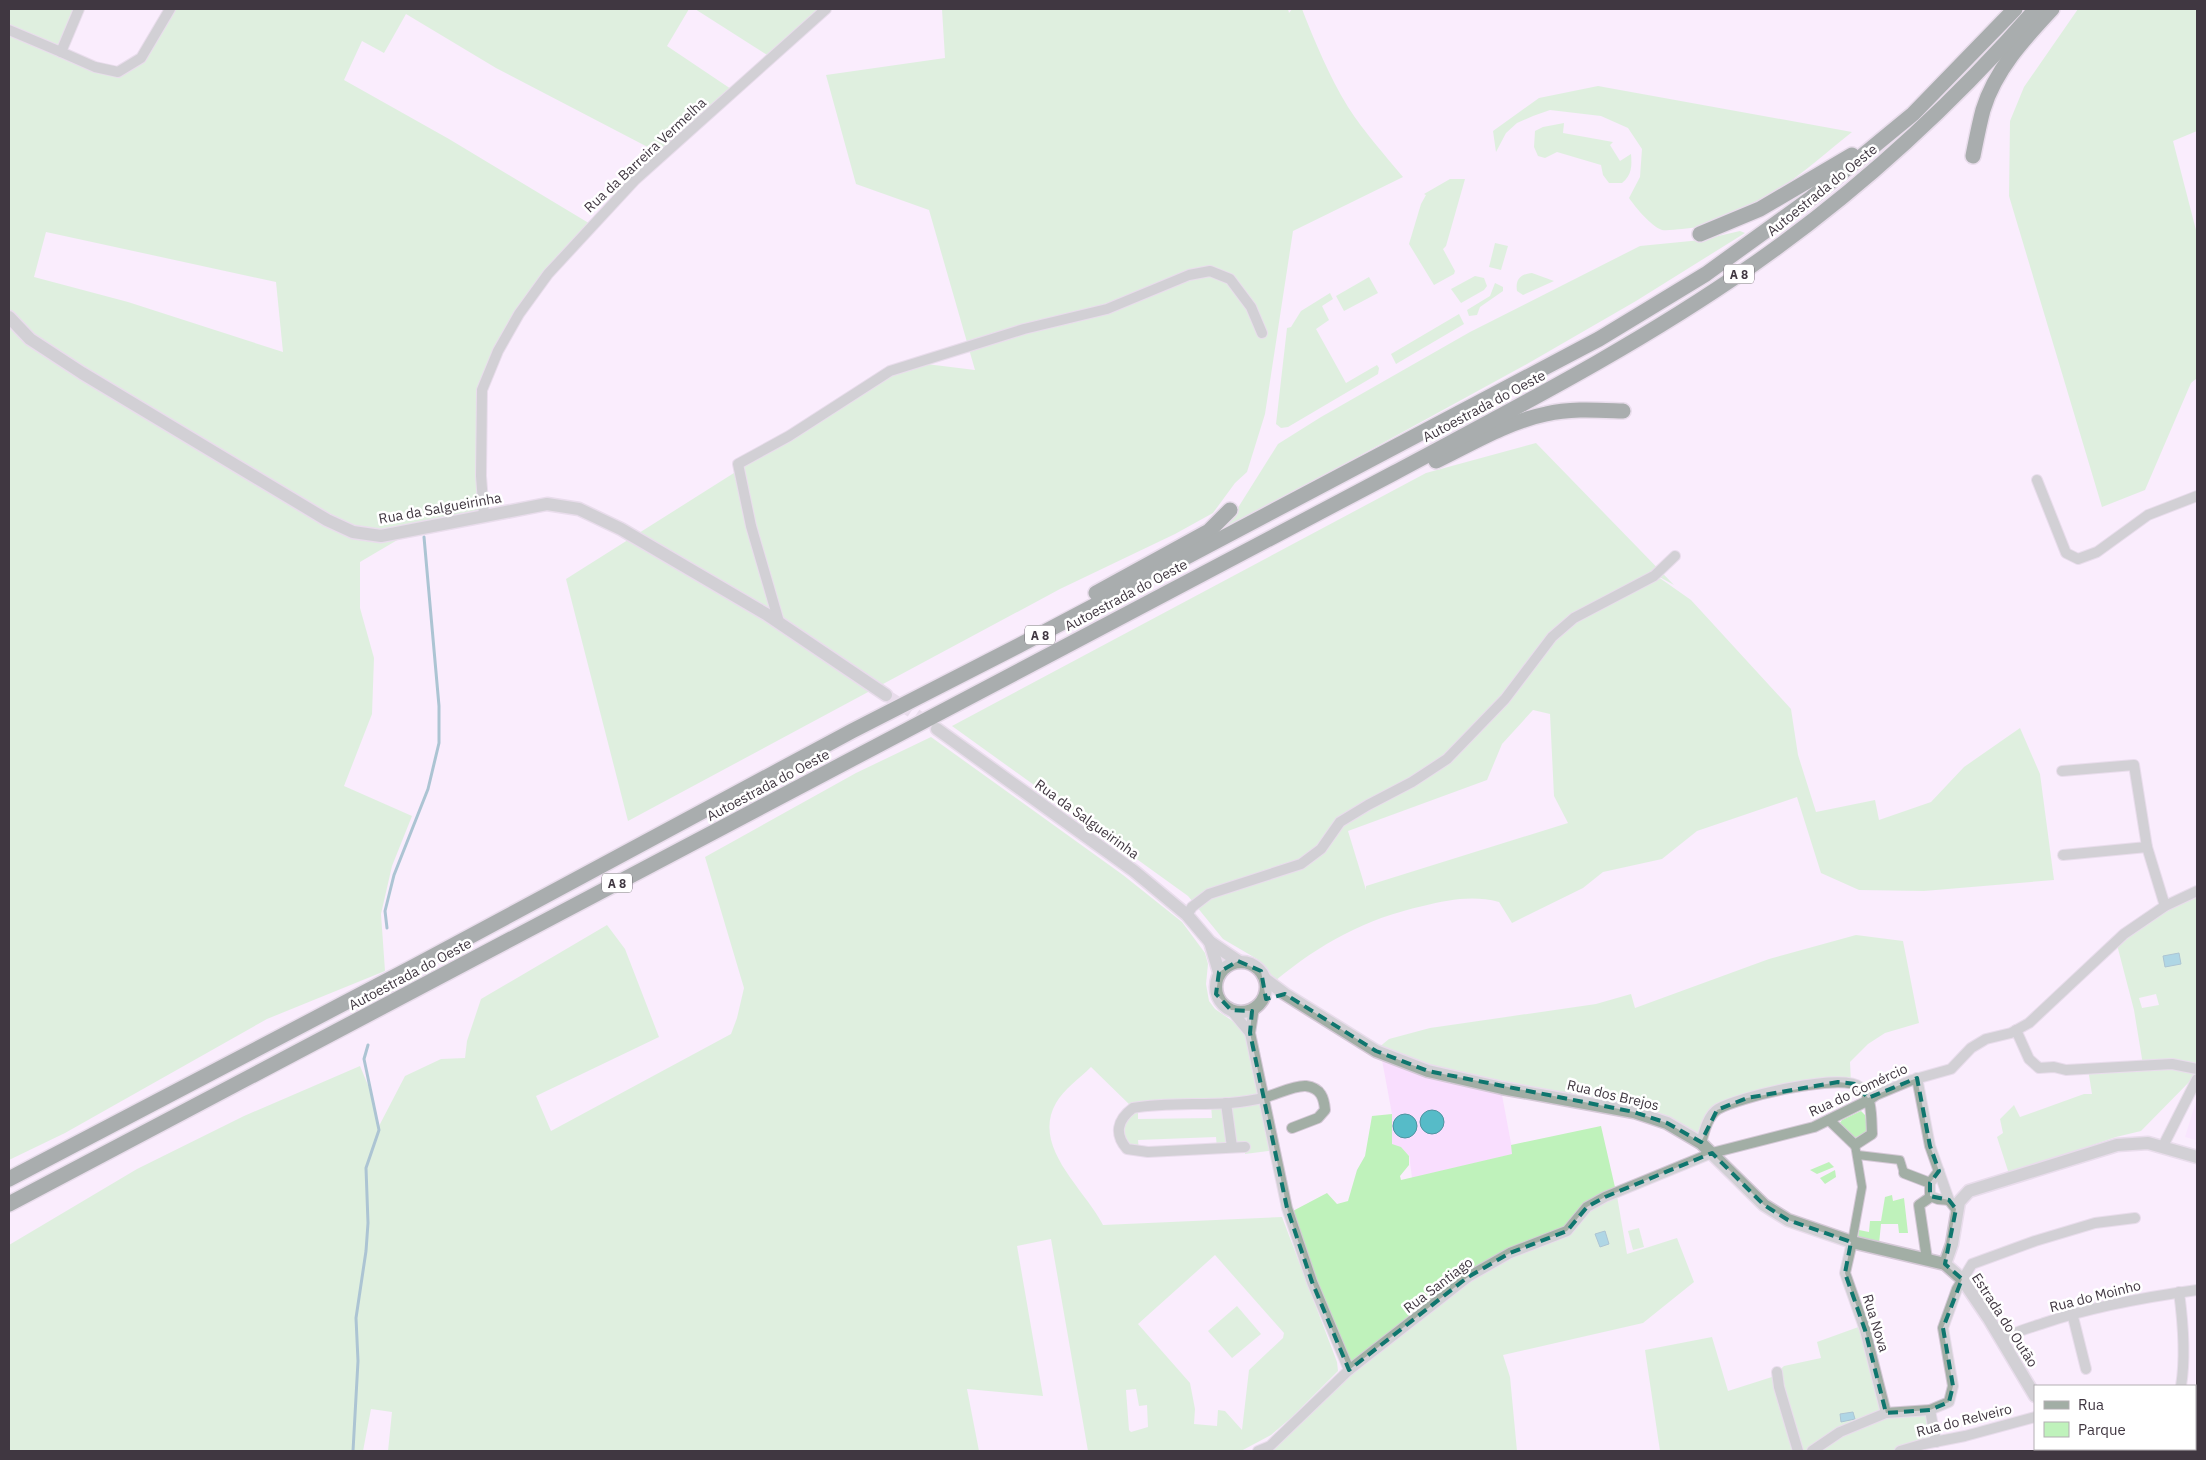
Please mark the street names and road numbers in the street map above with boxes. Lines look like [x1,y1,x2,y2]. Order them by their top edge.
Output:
street label: Rua da Barreira Vermelha [580,93,710,216]
street label: Autoestrada do Oeste [1763,140,1881,240]
road number: A 8 [1724,264,1754,284]
street label: Autoestrada do Oeste [1419,366,1549,446]
street label: Rua da Salgueirinha [377,488,503,528]
street label: Autoestrada do Oeste [1061,555,1191,635]
road number: A 8 [1025,626,1055,644]
street label: Autoestrada do Oeste [703,745,833,825]
street label: Rua da Salgueirinha [1031,775,1143,863]
road number: A 8 [602,874,632,892]
street label: Autoestrada do Oeste [345,934,475,1014]
street label: Rua do Comércio [1806,1059,1910,1121]
street label: Rua dos Brejos [1565,1076,1661,1114]
street label: Rua Santiago [1400,1253,1476,1317]
street label: Estrada do Outão [1968,1270,2042,1371]
street label: Rua do Moinho [2047,1276,2143,1316]
street label: Rua Nova [1859,1292,1893,1355]
street label: Rua do Relveiro [1914,1399,2014,1441]

